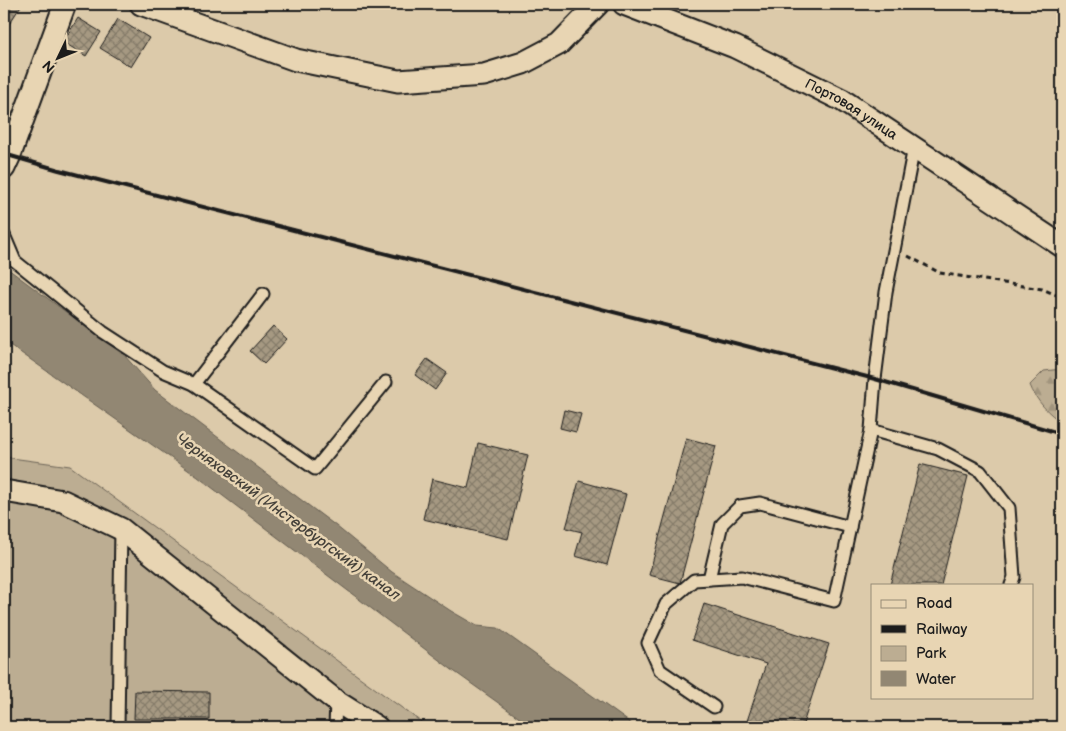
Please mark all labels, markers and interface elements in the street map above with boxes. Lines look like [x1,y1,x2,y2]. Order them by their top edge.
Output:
north arrow [32,32,82,82]
text: N [39,57,59,76]
street label: Портовая улица [802,75,901,143]
water label: Черняховский (Инстербургский) канал [172,429,404,605]
legend [871,584,1034,698]
text: Road [916,594,952,613]
text: Railway [916,620,967,639]
text: Park [916,644,947,663]
text: Water [916,670,956,689]

